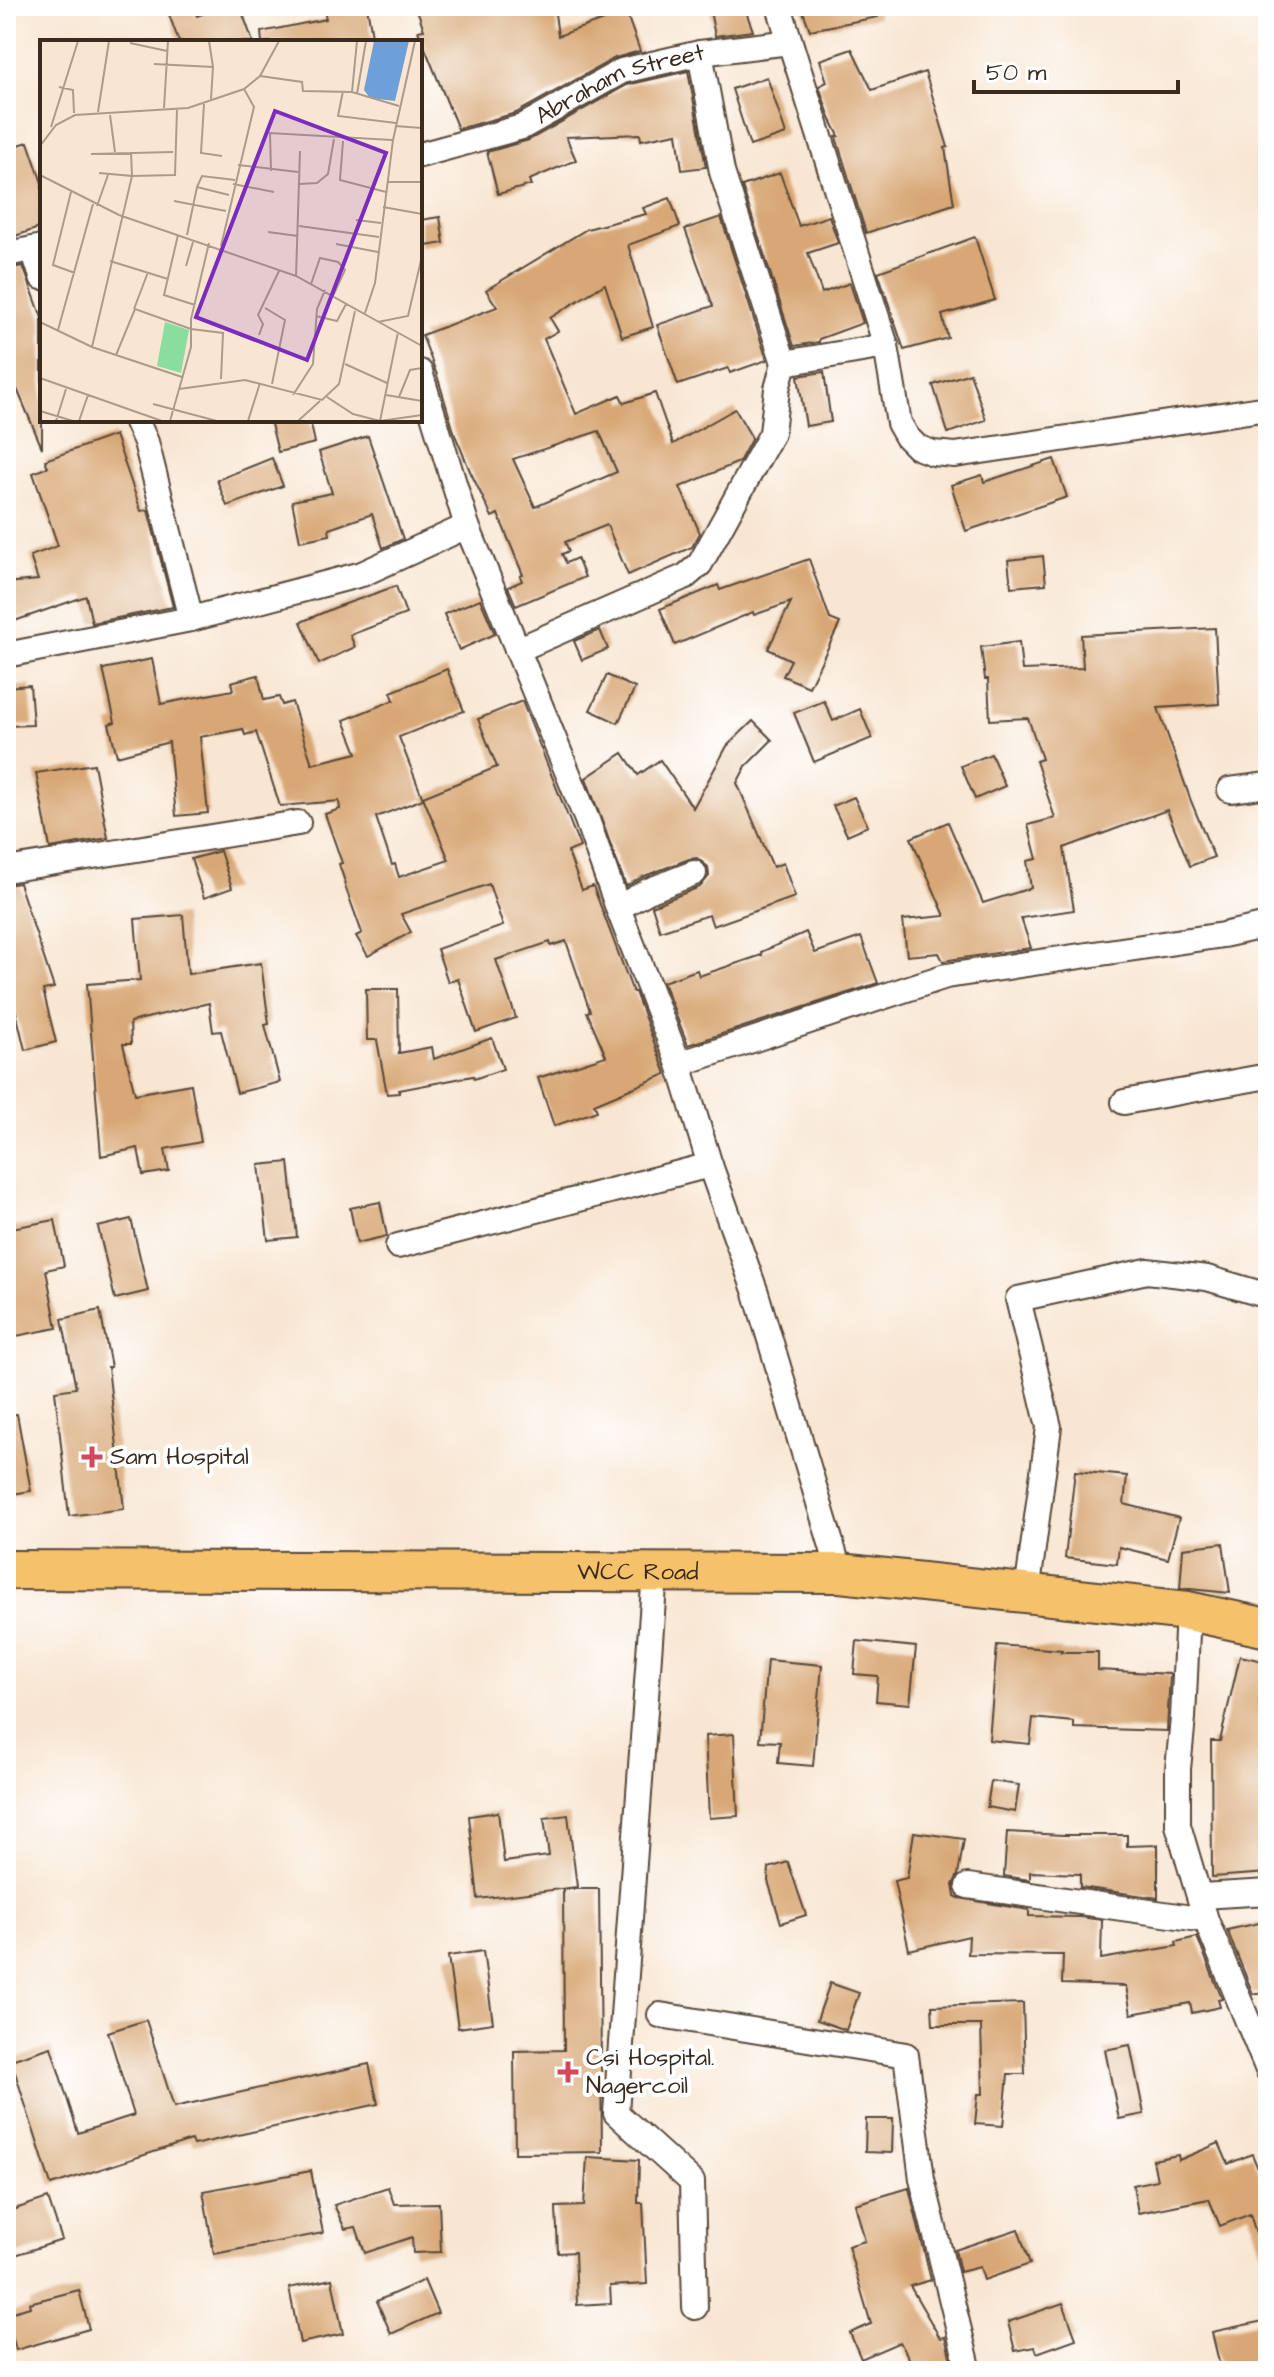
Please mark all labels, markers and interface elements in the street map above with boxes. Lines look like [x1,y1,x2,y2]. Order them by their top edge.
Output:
street label: Abraham Street [529,35,708,133]
inset map [40,40,422,422]
scale bar [974,44,1178,94]
text: 50 m [986,56,1047,90]
place label: Sam Hospital [110,1440,249,1474]
marker: Sam Hospital [81,1446,103,1468]
street label: WCC Road [577,1555,699,1589]
place label: Csi Hospital. Nagercoil [586,2041,714,2104]
marker: Csi Hospital. Nagercoil [557,2061,579,2083]

